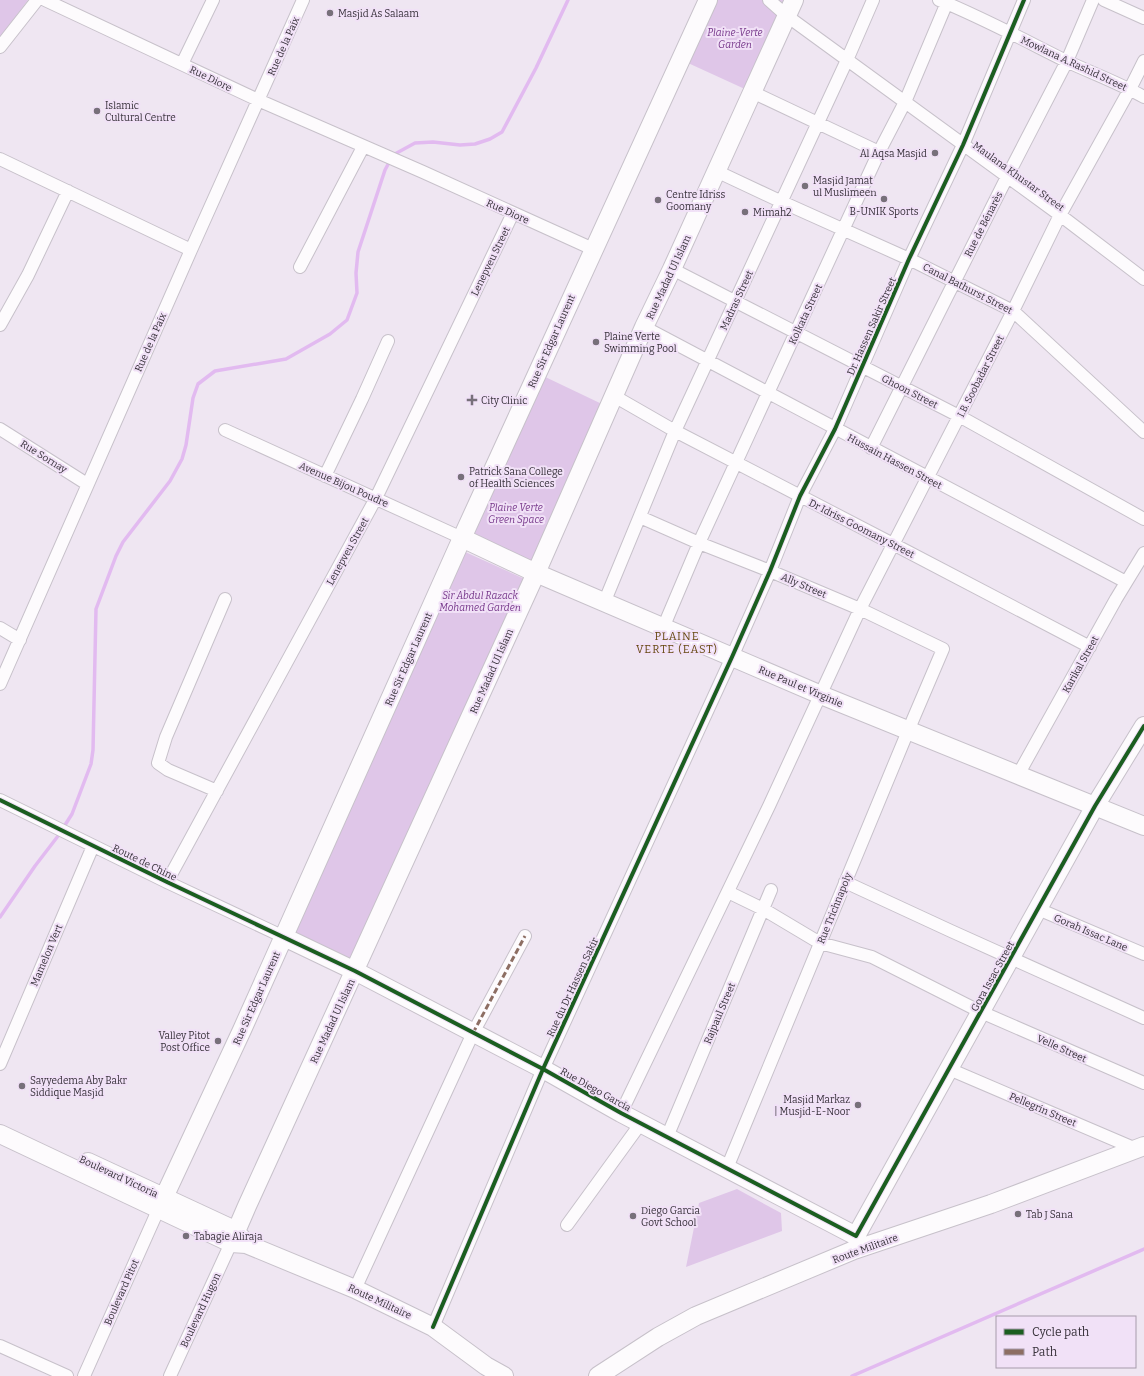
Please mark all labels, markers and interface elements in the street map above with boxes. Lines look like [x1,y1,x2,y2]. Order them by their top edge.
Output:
marker: Masjid As Salaam [325,8,335,18]
place label: Masjid As Salaam [338,8,419,20]
street label: Rue de la Paix [266,15,302,78]
park label: Plaine-Verte Garden [707,27,763,51]
street label: Mowlana A.Rashid Street [1019,34,1129,94]
street label: Rue Diore [187,64,234,94]
place label: Islamic Cultural Centre [105,100,176,124]
marker: Islamic Cultural Centre [92,106,102,116]
street label: Maulana Khustar Street [970,140,1067,214]
place label: Al Aqsa Masjid [860,148,927,160]
marker: Al Aqsa Masjid [930,148,940,158]
place label: Masjid Jamat ul Muslimeen [813,175,877,199]
marker: Masjid Jamat ul Muslimeen [800,181,810,191]
place label: Centre Idriss Goomany [666,189,726,213]
street label: Rue de Bénarès [962,190,1006,259]
marker: B-UNIK Sports [879,194,889,204]
marker: Centre Idriss Goomany [653,195,663,205]
street label: Rue Diore [484,197,531,227]
place label: B-UNIK Sports [849,206,919,218]
marker: Mimah2 [740,207,750,217]
place label: Mimah2 [753,207,792,219]
street label: Lenepveu Street [469,225,513,298]
street label: Rue Madad Ul Islam [644,233,694,322]
street label: Canal Bathurst Street [921,261,1015,317]
street label: Madras Street [718,268,756,332]
street label: Dr. Hassen Sakir Street [845,275,899,377]
street label: Kolkata Street [787,282,825,347]
street label: Rue Sir Edgar Laurent [526,292,578,390]
street label: Rue de la Paix [133,311,169,374]
place label: Plaine Verte Swimming Pool [604,331,677,355]
street label: I.B. Soobadar Street [955,333,1007,419]
marker: Plaine Verte Swimming Pool [591,337,601,347]
street label: Ghoon Street [879,373,940,411]
marker: City Clinic [466,394,478,406]
place label: City Clinic [481,395,527,407]
street label: Hussain Hassen Street [845,432,944,492]
street label: Rue Sornay [18,438,70,476]
street label: Avenue Bijou Poudre [297,460,390,510]
place label: Patrick Sana College of Health Sciences [469,466,563,490]
marker: Patrick Sana College of Health Sciences [456,472,466,482]
street label: Dr Idriss Goomany Street [807,497,917,561]
park label: Plaine Verte Green Space [488,502,544,526]
street label: Lenepveu Street [324,515,372,587]
street label: Ally Street [779,571,828,601]
park label: Sir Abdul Razack Mohamed Garden [439,590,521,614]
street label: Rue Sir Edgar Laurent [383,610,435,708]
street label: Rue Madad Ul Islam [468,627,516,716]
district label: PLAINE VERTE (EAST) [636,630,718,656]
street label: Karikal Street [1060,634,1102,695]
street label: Rue Paul et Virginie [757,664,845,710]
street label: Route de Chine [111,842,179,884]
street label: Rue Trichnapoly [815,870,855,946]
street label: Gorah Issac Lane [1052,912,1129,954]
street label: Mamelon Vert [29,922,65,988]
street label: Rue du Dr Hassen Sakir [545,935,601,1039]
street label: Gora Issac Street [969,939,1017,1014]
street label: Rue Sir Edgar Laurent [231,949,283,1047]
street label: Rue Madad Ul Islam [308,977,358,1066]
street label: Rajpaul Street [702,981,738,1046]
place label: Valley Pitot Post Office [158,1030,210,1054]
street label: Velle Street [1035,1033,1089,1065]
marker: Valley Pitot Post Office [213,1036,223,1046]
street label: Rue Diego Garcia [558,1065,633,1115]
place label: Sayyedema Aby Bakr Siddique Masjid [30,1075,127,1099]
marker: Sayyedema Aby Bakr Siddique Masjid [17,1081,27,1091]
street label: Pellegrin Street [1007,1090,1078,1130]
place label: Masjid Markaz | Musjid-E-Noor [774,1094,851,1118]
marker: Masjid Markaz | Musjid-E-Noor [853,1100,863,1110]
street label: Boulevard Victoria [77,1153,160,1201]
place label: Diego Garcia Govt School [641,1205,700,1229]
marker: Tab J Sana [1013,1209,1023,1219]
place label: Tab J Sana [1026,1209,1073,1221]
marker: Diego Garcia Govt School [628,1211,638,1221]
marker: Tabagie Aliraja [181,1231,191,1241]
place label: Tabagie Aliraja [194,1231,263,1243]
street label: Route Militaire [831,1232,900,1266]
street label: Boulevard Pitot [102,1257,142,1327]
street label: Boulevard Hugon [178,1271,224,1350]
street label: Route Militaire [346,1282,413,1322]
legend [996,1316,1136,1368]
text: Cycle path [1032,1325,1090,1339]
text: Path [1032,1345,1058,1359]

